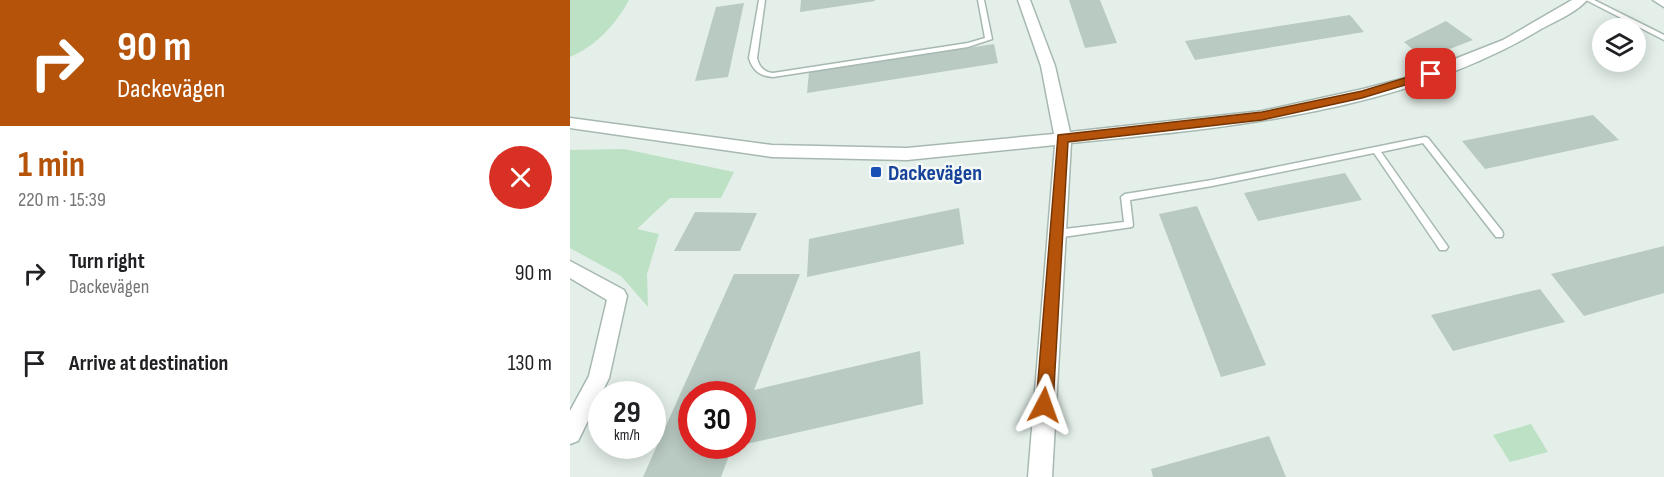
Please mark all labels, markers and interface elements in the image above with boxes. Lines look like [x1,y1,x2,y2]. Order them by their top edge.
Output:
map controls [1592,18,1646,72]
button: layers [1592,18,1646,72]
text: 90 m [117,22,191,73]
icon: right [18,24,96,102]
pin [1405,48,1456,99]
icon: arrive [1414,57,1447,90]
text: Dackevägen [117,73,225,105]
text: 1 min [18,144,85,187]
button: close [489,146,552,209]
place label: Dackevägen [888,160,982,187]
marker: Dackevägen [869,165,883,179]
text: 220 m · 15:39 [18,188,106,212]
text: Turn right [69,248,145,275]
icon: right [18,257,51,290]
text: 90 m [515,260,552,287]
text: Dackevägen [69,275,149,299]
icon: arrive [18,347,51,380]
text: Arrive at destination [69,350,228,377]
text: 130 m [508,350,552,377]
position arrow [1012,373,1076,437]
speed limit sign: 30 [678,381,756,459]
text: 29 [613,395,641,431]
text: km/h [614,426,640,445]

